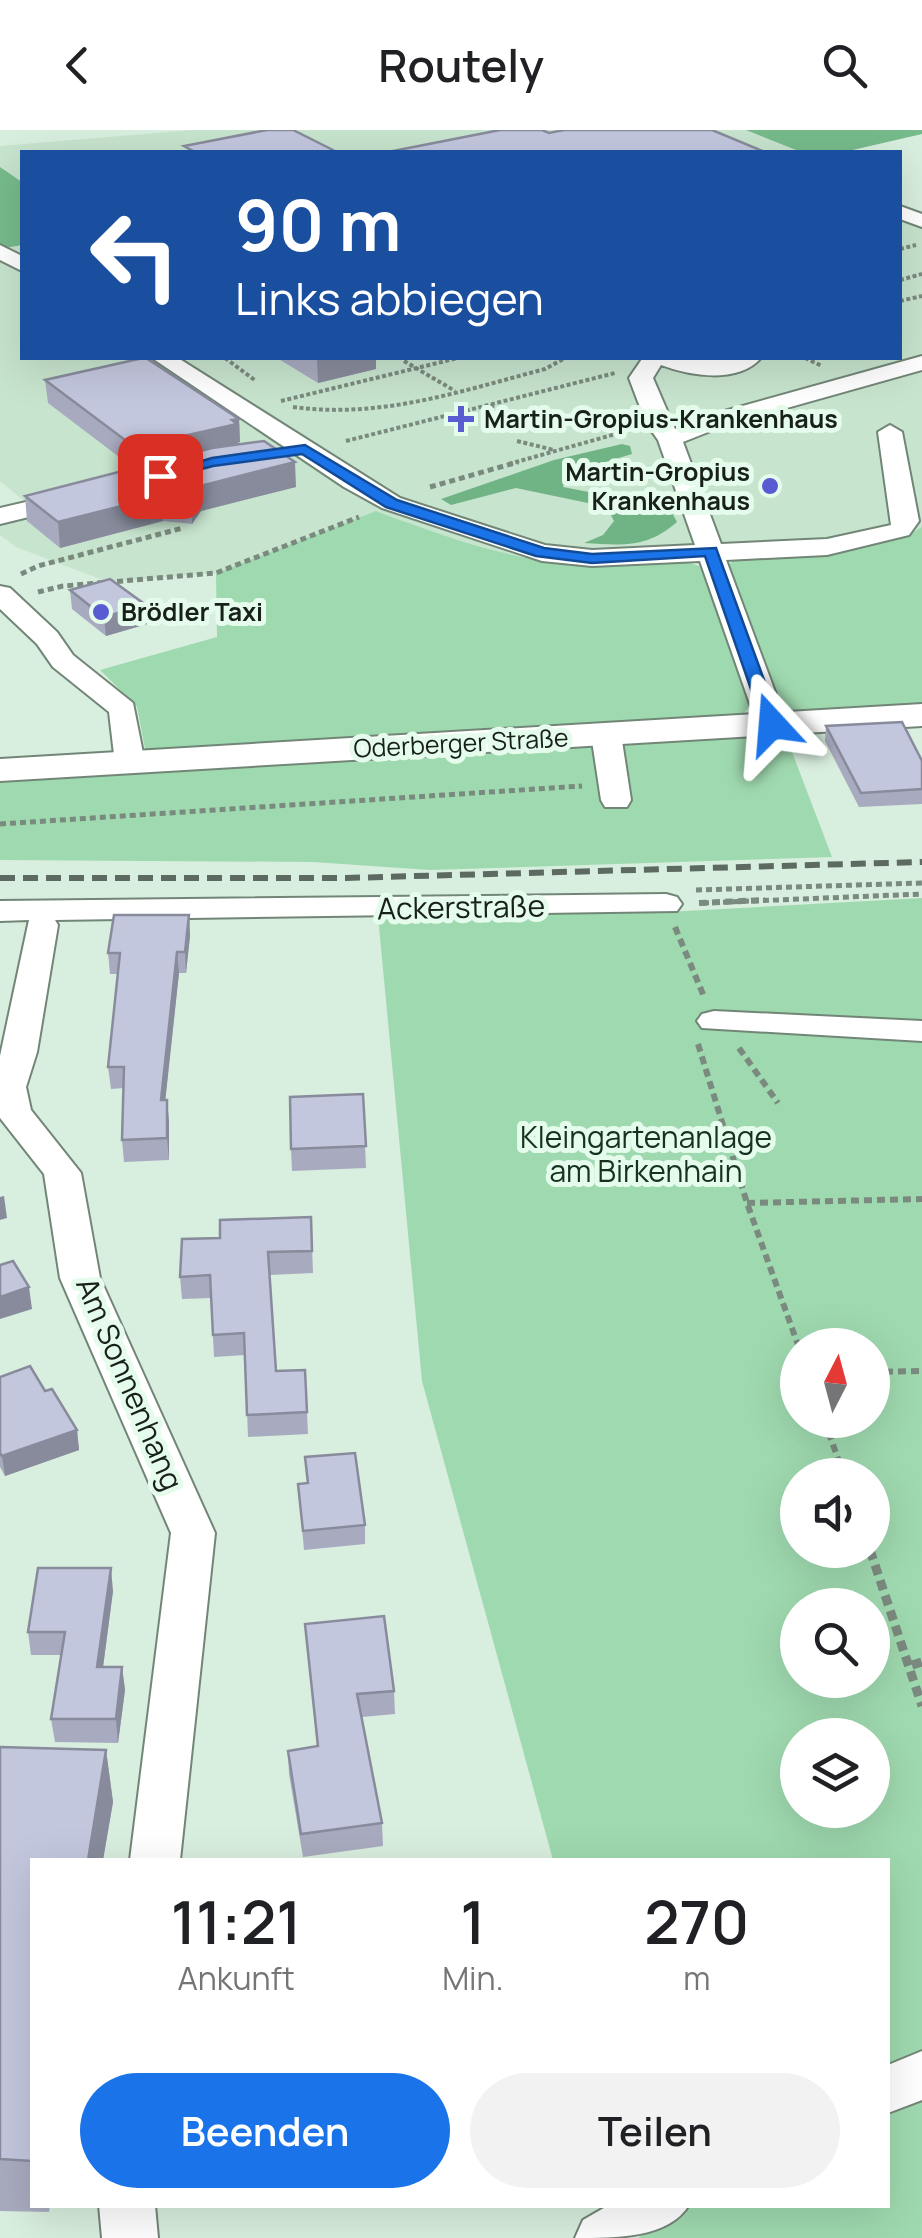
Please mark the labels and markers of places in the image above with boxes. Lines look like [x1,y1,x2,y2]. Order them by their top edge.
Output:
place label: Martin-Gropius-Krankenhaus [484,401,838,436]
marker: Martin-Gropius-Krankenhaus [448,406,474,432]
pin [118,434,203,519]
place label: Martin-Gropius Krankenhaus [565,454,750,518]
marker: Martin-Gropius Krankenhaus [759,475,781,497]
place label: Brödler Taxi [121,594,263,629]
marker: Brödler Taxi [90,601,112,623]

